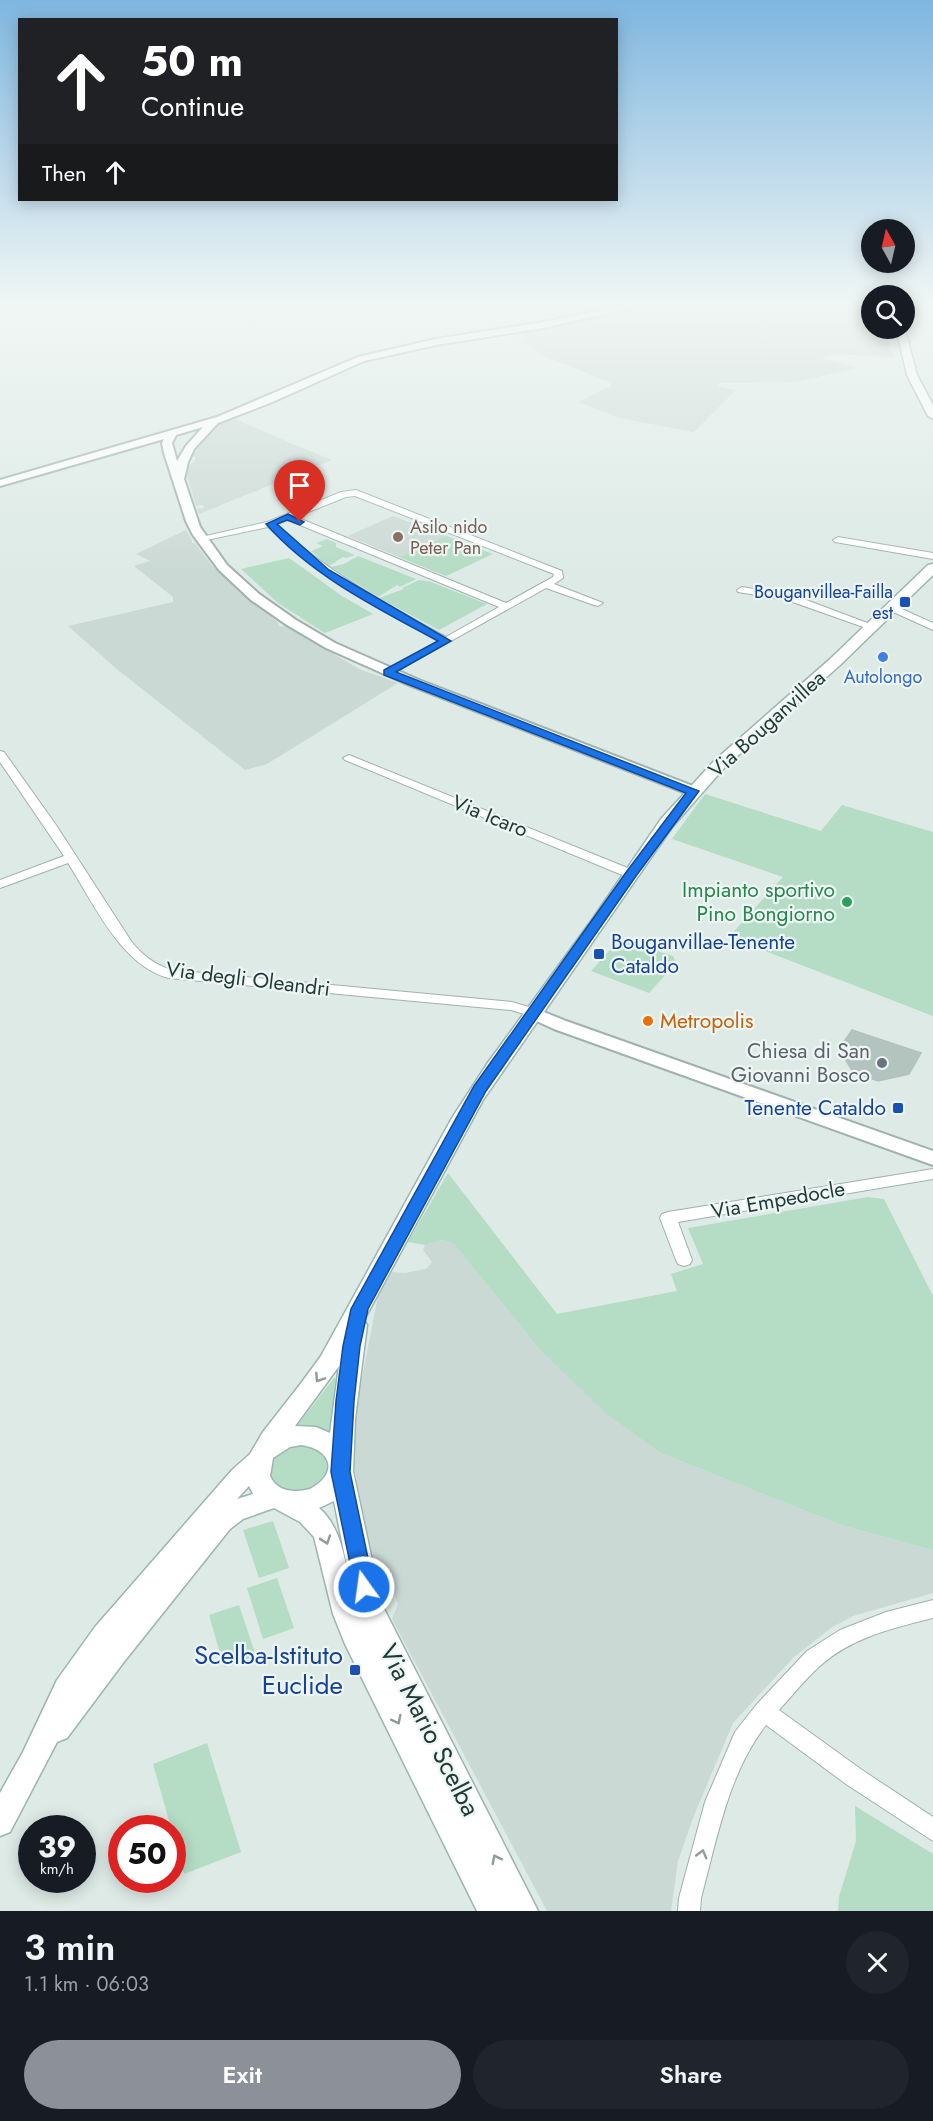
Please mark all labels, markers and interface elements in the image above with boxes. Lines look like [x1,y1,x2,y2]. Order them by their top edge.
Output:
text: 50 m [141,31,243,92]
icon: ahead [42,42,120,120]
text: Continue [141,87,244,126]
icon: ahead [99,156,132,189]
text: Then [42,157,87,189]
north arrow [861,219,915,273]
map controls [861,219,915,339]
button: search [861,285,915,339]
pin [274,460,325,522]
icon: arrive [283,469,316,502]
place label: Asilo nido Peter Pan [410,514,488,561]
marker: Asilo nido Peter Pan [391,530,405,544]
place label: Bouganvillea-Failla est [754,579,894,626]
marker: Bouganvillea-Failla est [898,595,912,609]
marker: Autolongo [876,650,890,664]
street label: Via Bouganvillea [702,663,832,785]
place label: Autolongo [844,664,922,690]
street label: Via Icaro [448,787,532,845]
place label: Impianto sportivo Pino Bongiorno [682,875,835,929]
marker: Impianto sportivo Pino Bongiorno [840,895,854,909]
place label: Bouganvillae-Tenente Cataldo [611,927,795,981]
marker: Bouganvillae-Tenente Cataldo [592,947,606,961]
street label: Via degli Oleandri [164,954,332,1004]
place label: Metropolis [660,1006,753,1036]
marker: Metropolis [641,1014,655,1028]
place label: Chiesa di San Giovanni Bosco [731,1036,870,1090]
marker: Chiesa di San Giovanni Bosco [875,1056,889,1070]
place label: Tenente Cataldo [745,1093,886,1123]
marker: Tenente Cataldo [891,1101,905,1115]
street label: Via Empedocle [709,1173,848,1227]
one-way arrow [315,1372,327,1382]
one-way arrow [319,1534,332,1545]
position arrow [332,1555,396,1619]
place label: Scelba-Istituto Euclide [194,1636,343,1704]
street label: Via Mario Scelba [370,1637,490,1823]
marker: Scelba-Istituto Euclide [348,1663,362,1677]
one-way arrow [390,1714,402,1725]
speed limit sign: 50 [108,1815,186,1893]
text: 39 [38,1825,76,1868]
one-way arrow [695,1849,707,1860]
one-way arrow [491,1855,503,1866]
text: km/h [40,1858,74,1880]
text: 3 min [24,1921,115,1973]
button: close [846,1931,909,1994]
text: 1.1 km · 06:03 [24,1970,149,1999]
button: Exit [24,2040,461,2109]
button: Share [473,2040,909,2109]

